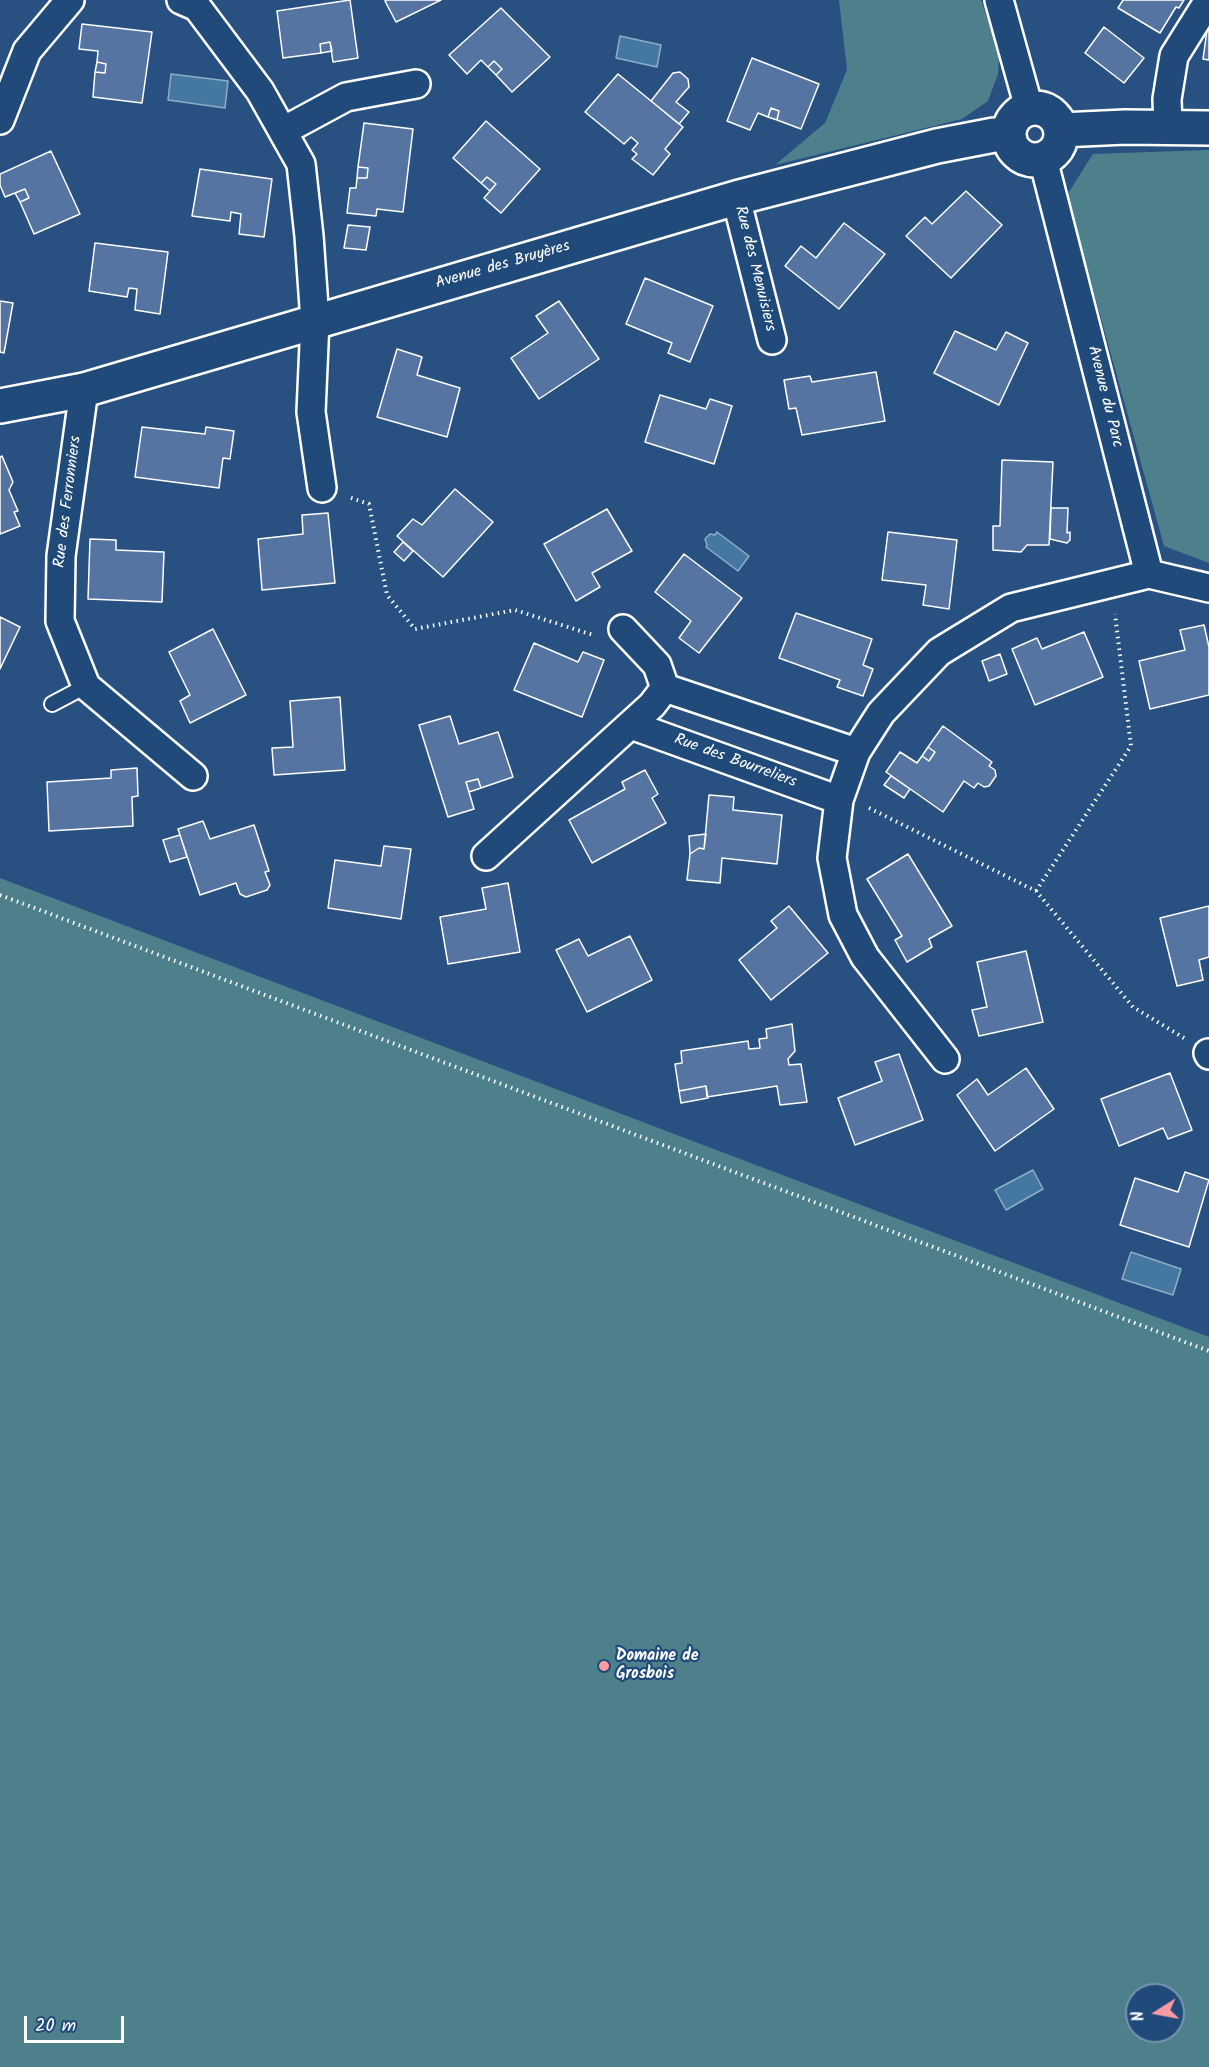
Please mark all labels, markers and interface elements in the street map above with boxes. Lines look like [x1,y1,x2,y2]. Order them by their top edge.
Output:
street label: Rue des Menuisiers [729,204,779,334]
street label: Avenue des Bruyères [434,238,572,294]
street label: Avenue du Parc [1082,344,1126,450]
street label: Rue des Ferronniers [51,435,87,569]
street label: Rue des Bourreliers [671,731,799,793]
place label: Domaine de Grosbois [616,1647,699,1685]
marker: Domaine de Grosbois [597,1659,611,1673]
north arrow [1125,1983,1185,2043]
scale bar [27,2004,128,2042]
text: N [1126,2009,1152,2024]
text: 20 m [35,2012,76,2041]

